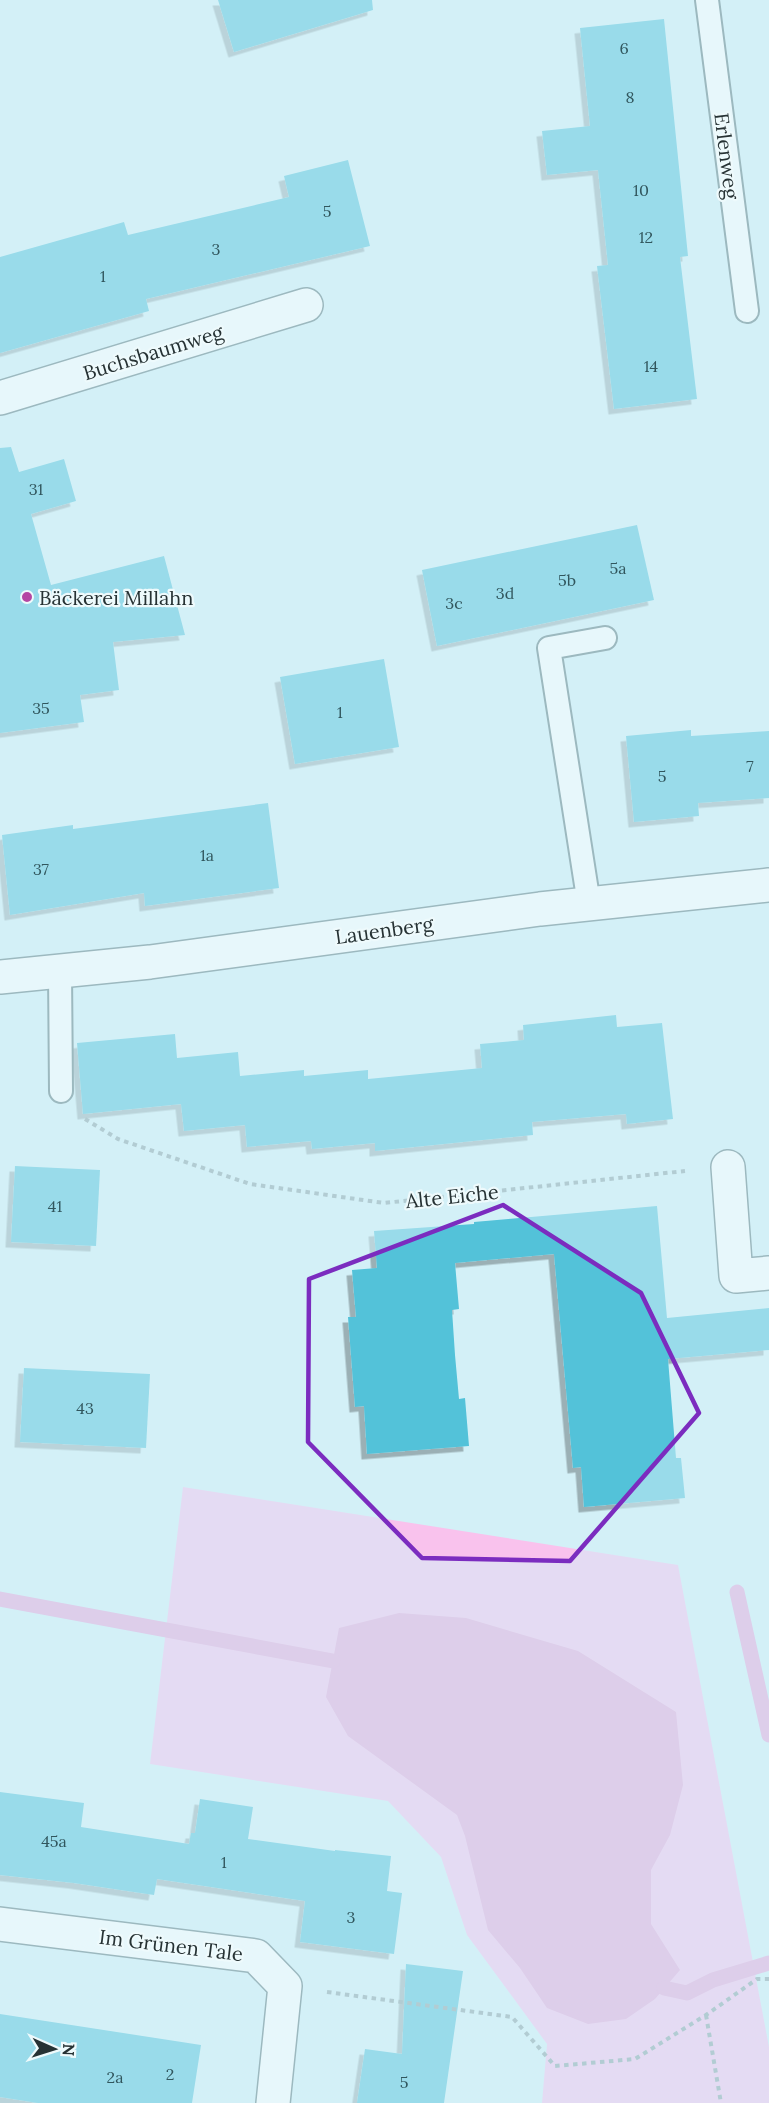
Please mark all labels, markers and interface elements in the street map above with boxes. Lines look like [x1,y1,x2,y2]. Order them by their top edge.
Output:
house number: 6 [619,38,629,58]
house number: 8 [626,87,635,107]
street label: Erlenweg [709,111,745,202]
house number: 10 [633,180,649,200]
house number: 5 [323,201,331,221]
house number: 12 [639,227,653,247]
house number: 3 [212,239,221,259]
house number: 1 [100,266,106,286]
street label: Buchsbaumweg [80,319,227,385]
house number: 14 [644,356,659,376]
house number: 31 [29,479,44,499]
house number: 5a [610,558,626,578]
house number: 5b [558,570,576,590]
house number: 3d [496,583,515,603]
place label: Bäckerei Millahn [39,585,193,610]
marker: Bäckerei Millahn [20,590,34,604]
house number: 3c [445,593,463,613]
house number: 35 [32,698,50,718]
house number: 1 [337,702,343,722]
house number: 7 [746,756,754,776]
house number: 5 [658,766,666,786]
house number: 1a [200,845,214,865]
house number: 37 [33,859,50,879]
street label: Lauenberg [333,911,436,949]
street label: Alte Eiche [403,1179,500,1213]
house number: 41 [48,1196,62,1216]
house number: 43 [76,1398,94,1418]
house number: 45a [41,1831,67,1851]
house number: 1 [221,1852,227,1872]
house number: 3 [347,1907,356,1927]
street label: Im Grünen Tale [98,1924,245,1966]
north arrow [24,2019,84,2079]
text: N [59,2043,79,2056]
house number: 2 [166,2064,174,2084]
house number: 2a [107,2067,123,2087]
house number: 5 [400,2072,408,2092]

